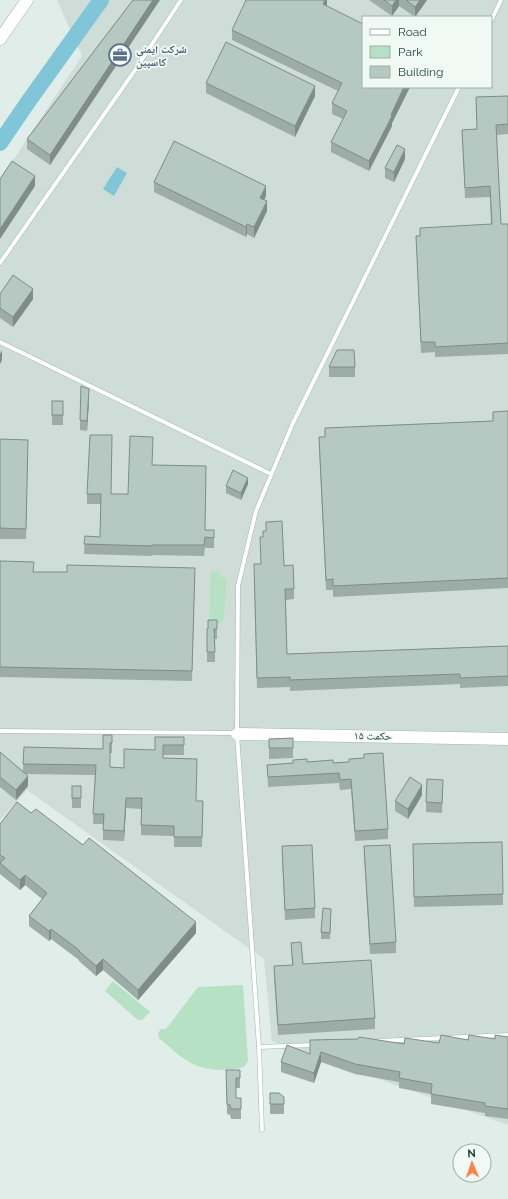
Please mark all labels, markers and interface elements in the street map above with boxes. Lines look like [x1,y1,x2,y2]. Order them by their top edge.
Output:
legend [362,16,492,88]
text: Road [398,25,427,39]
office icon: شرکت ایمنی کاسپین [107,42,133,68]
place label: شرکت ایمنی کاسپین [136,43,187,70]
text: Park [398,45,423,59]
text: Building [398,65,444,79]
street label: حکمت ۱۵ [354,729,392,743]
north arrow [452,1143,492,1183]
text: N [467,1147,476,1160]

